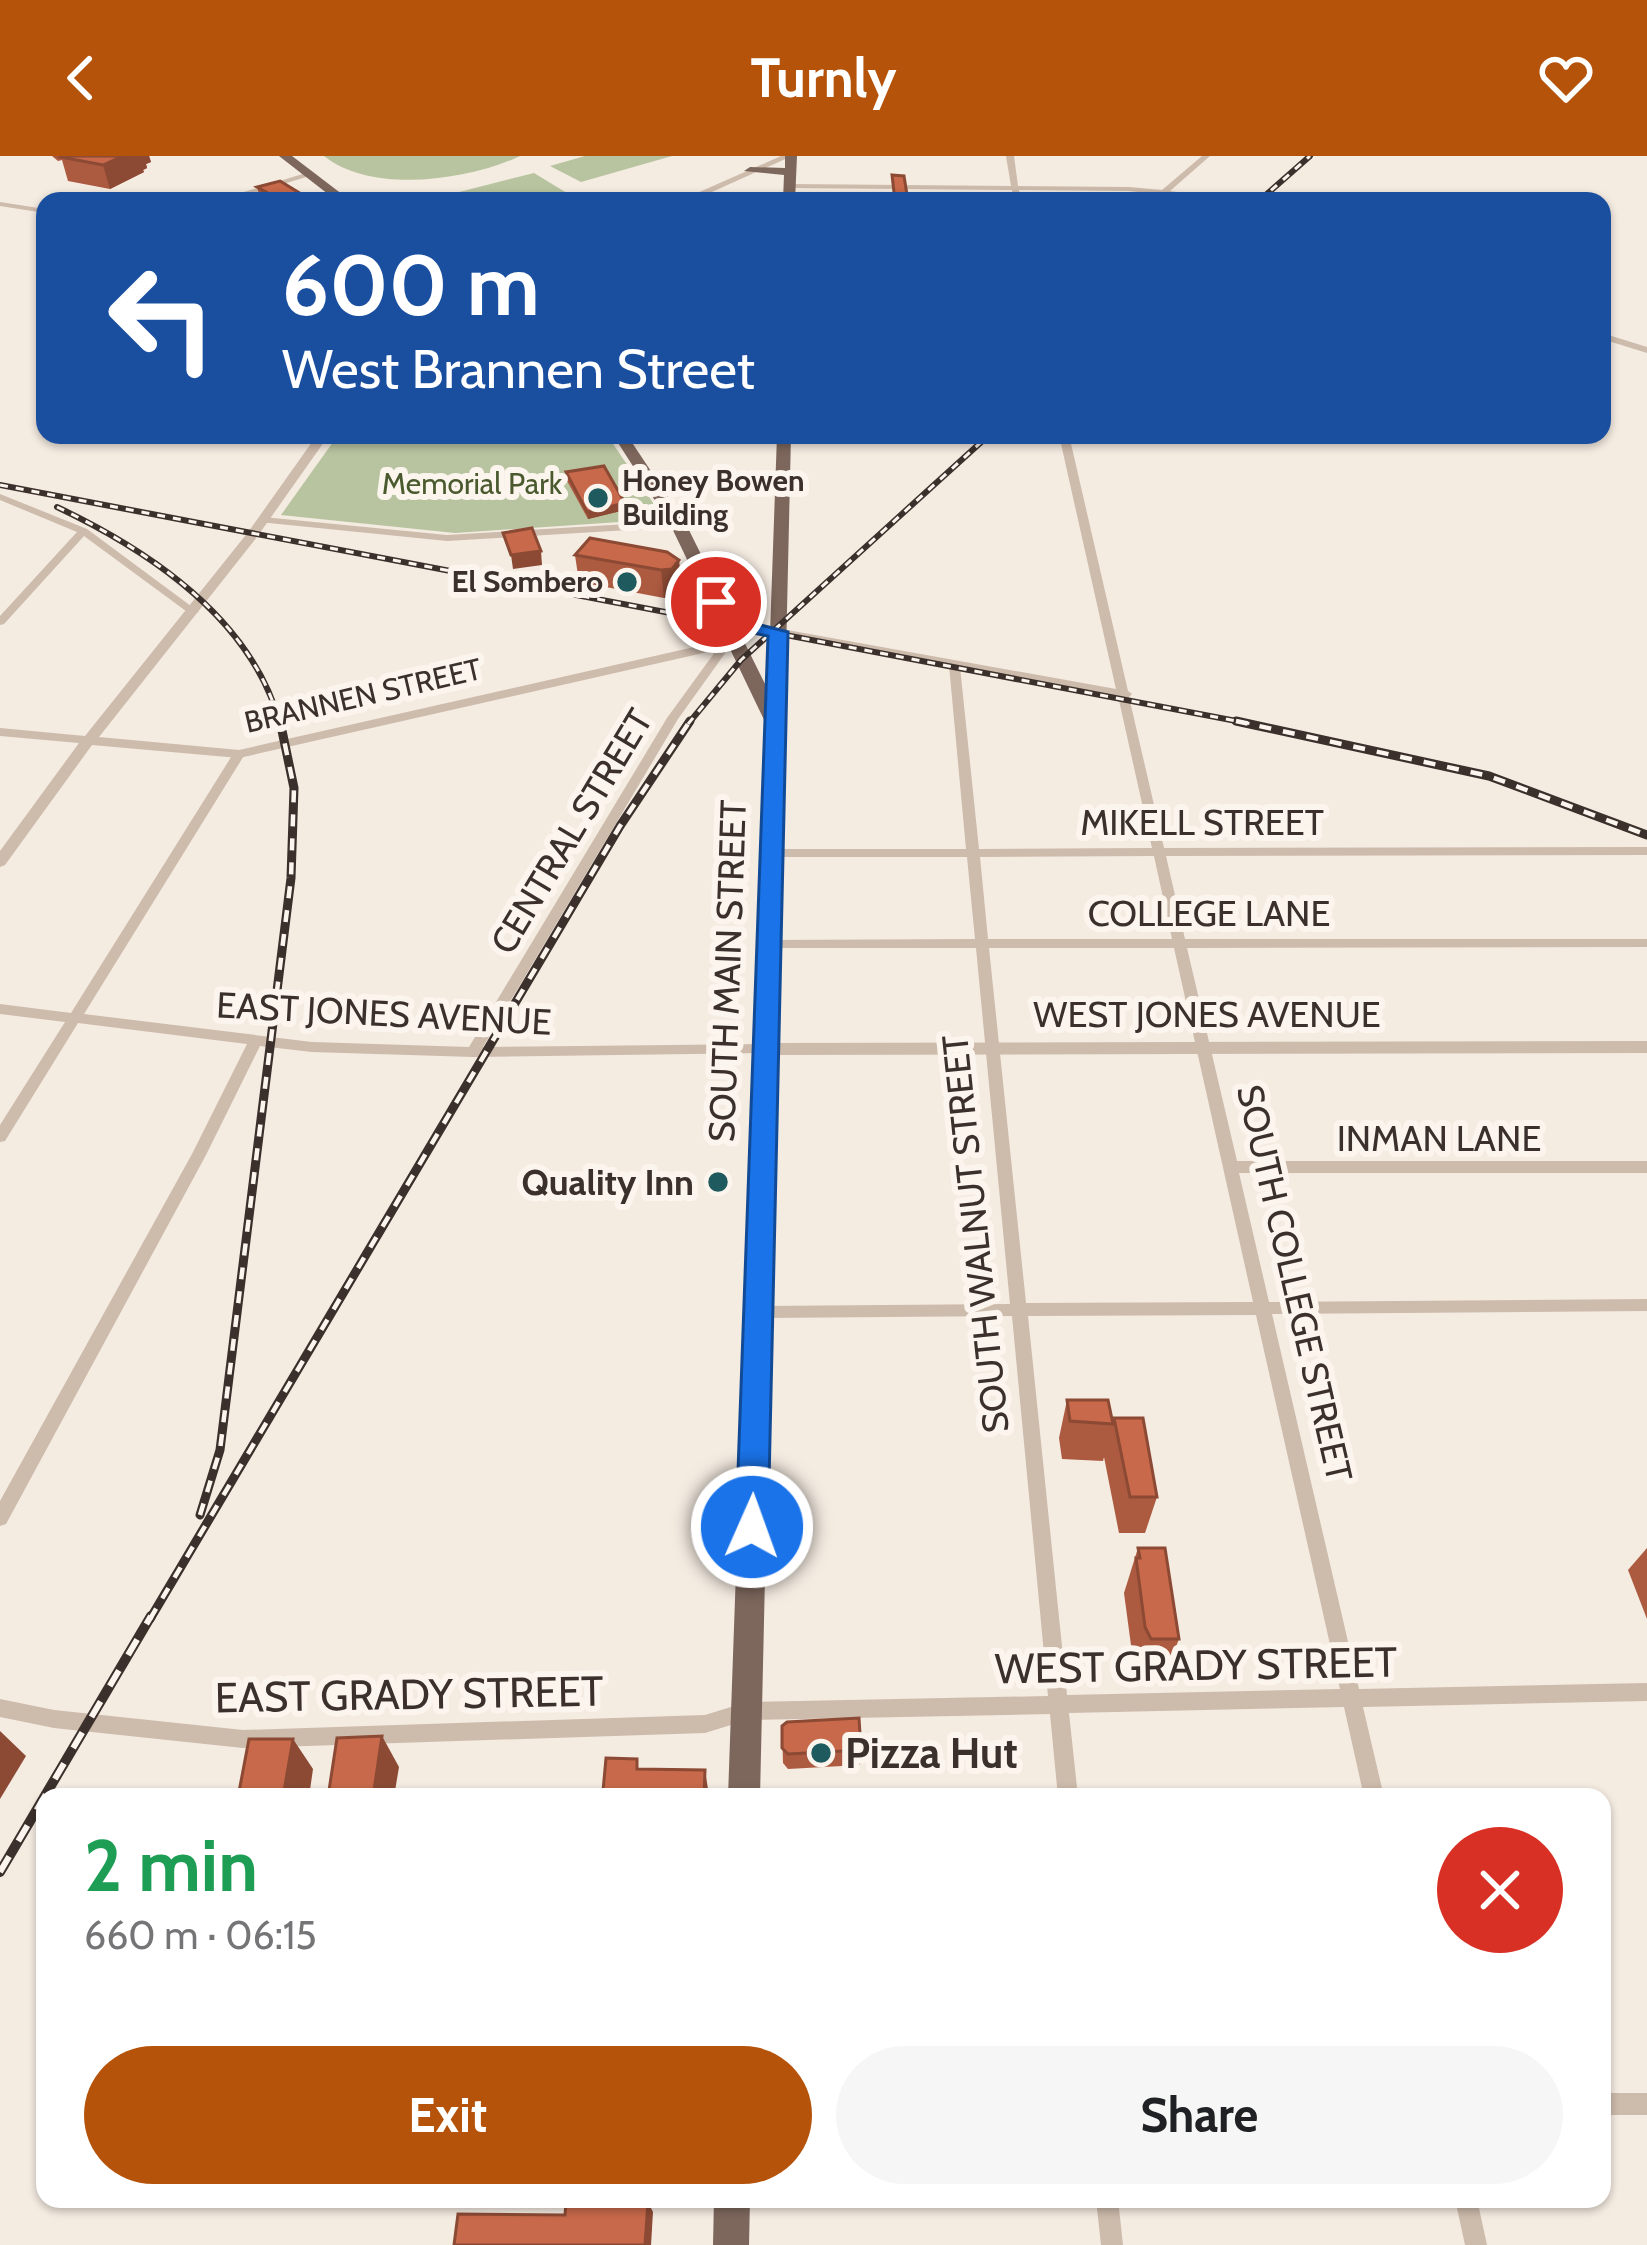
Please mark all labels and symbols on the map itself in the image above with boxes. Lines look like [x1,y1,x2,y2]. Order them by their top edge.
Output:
place label: Honey Bowen Building [622,462,805,533]
park label: Memorial Park [382,465,563,502]
marker: Honey Bowen Building [585,485,611,511]
pin [665,551,767,653]
place label: El Sombero [451,563,603,600]
marker: El Sombero [614,569,640,595]
street label: BRANNEN STREET [241,650,485,741]
street label: CENTRAL STREET [481,701,661,961]
street label: SOUTH MAIN STREET [699,799,755,1143]
street label: MIKELL STREET [1080,800,1324,844]
street label: COLLEGE LANE [1088,891,1330,935]
street label: EAST JONES AVENUE [215,982,553,1044]
street label: WEST JONES AVENUE [1033,992,1381,1036]
street label: SOUTH WALNUT STREET [932,1033,1018,1435]
street label: SOUTH COLLEGE STREET [1228,1080,1362,1486]
street label: INMAN LANE [1337,1116,1541,1160]
place label: Quality Inn [522,1160,694,1204]
marker: Quality Inn [705,1169,731,1195]
position arrow [689,1464,815,1590]
street label: WEST GRADY STREET [994,1635,1398,1695]
street label: EAST GRADY STREET [214,1665,604,1723]
place label: Pizza Hut [845,1727,1018,1779]
marker: Pizza Hut [808,1740,834,1766]

